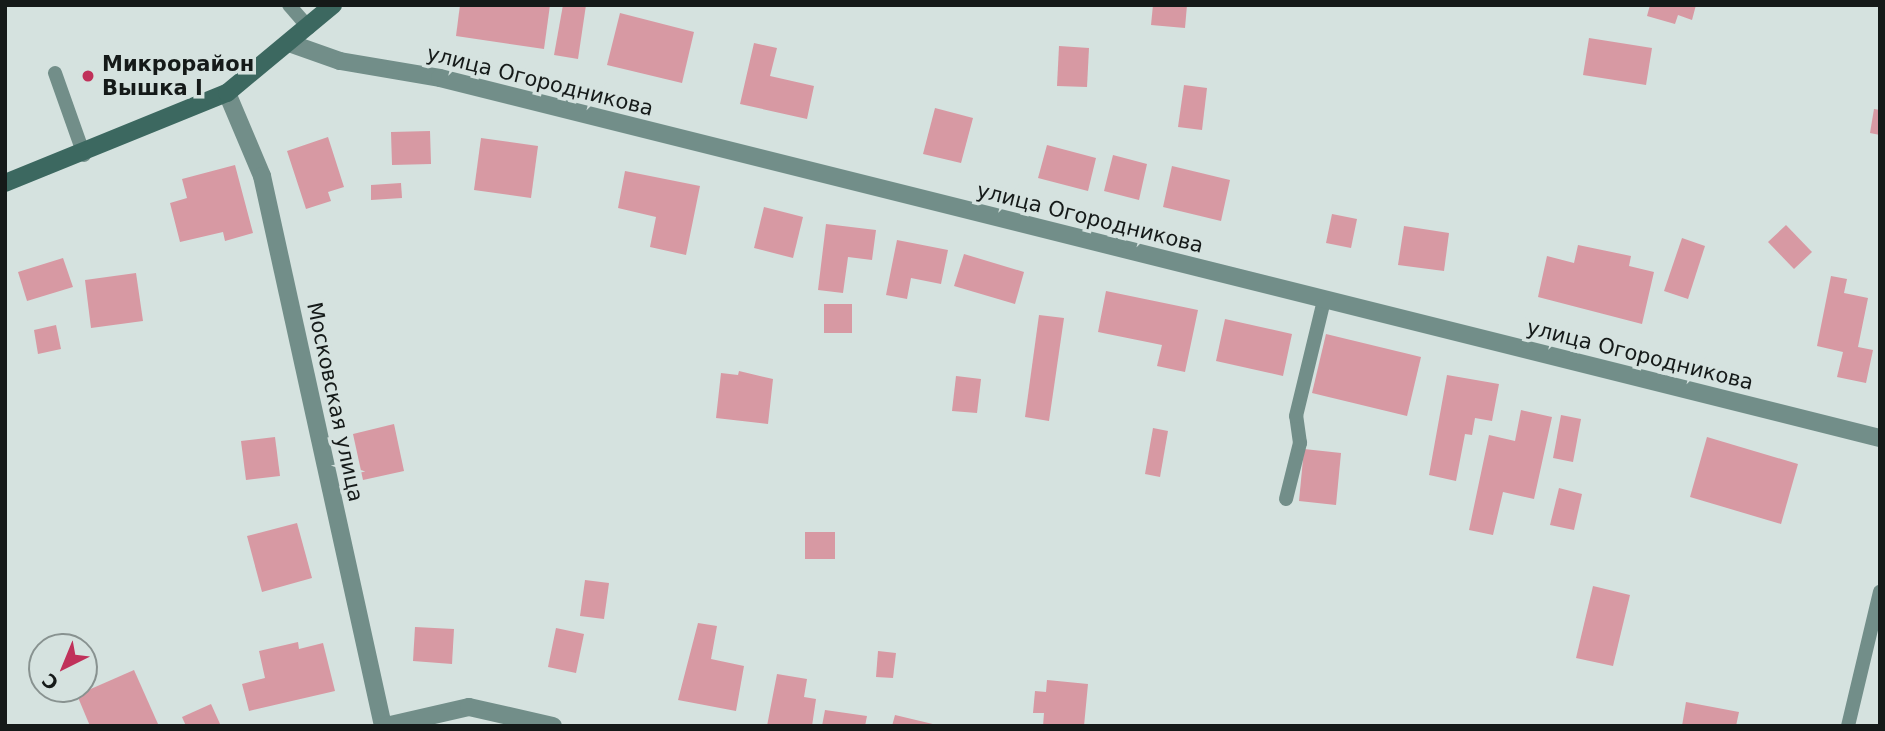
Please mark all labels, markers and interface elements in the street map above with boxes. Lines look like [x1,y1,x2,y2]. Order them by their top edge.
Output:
street label: улица Огородникова [424,41,656,121]
place label: Микрорайон Вышка I [102,51,254,101]
marker: Микрорайон Вышка I [80,68,96,84]
street label: улица Огородникова [974,178,1206,258]
street label: Московская улица [302,300,368,504]
street label: улица Огородникова [1524,315,1756,395]
north arrow [28,633,98,703]
text: С [37,669,63,695]

